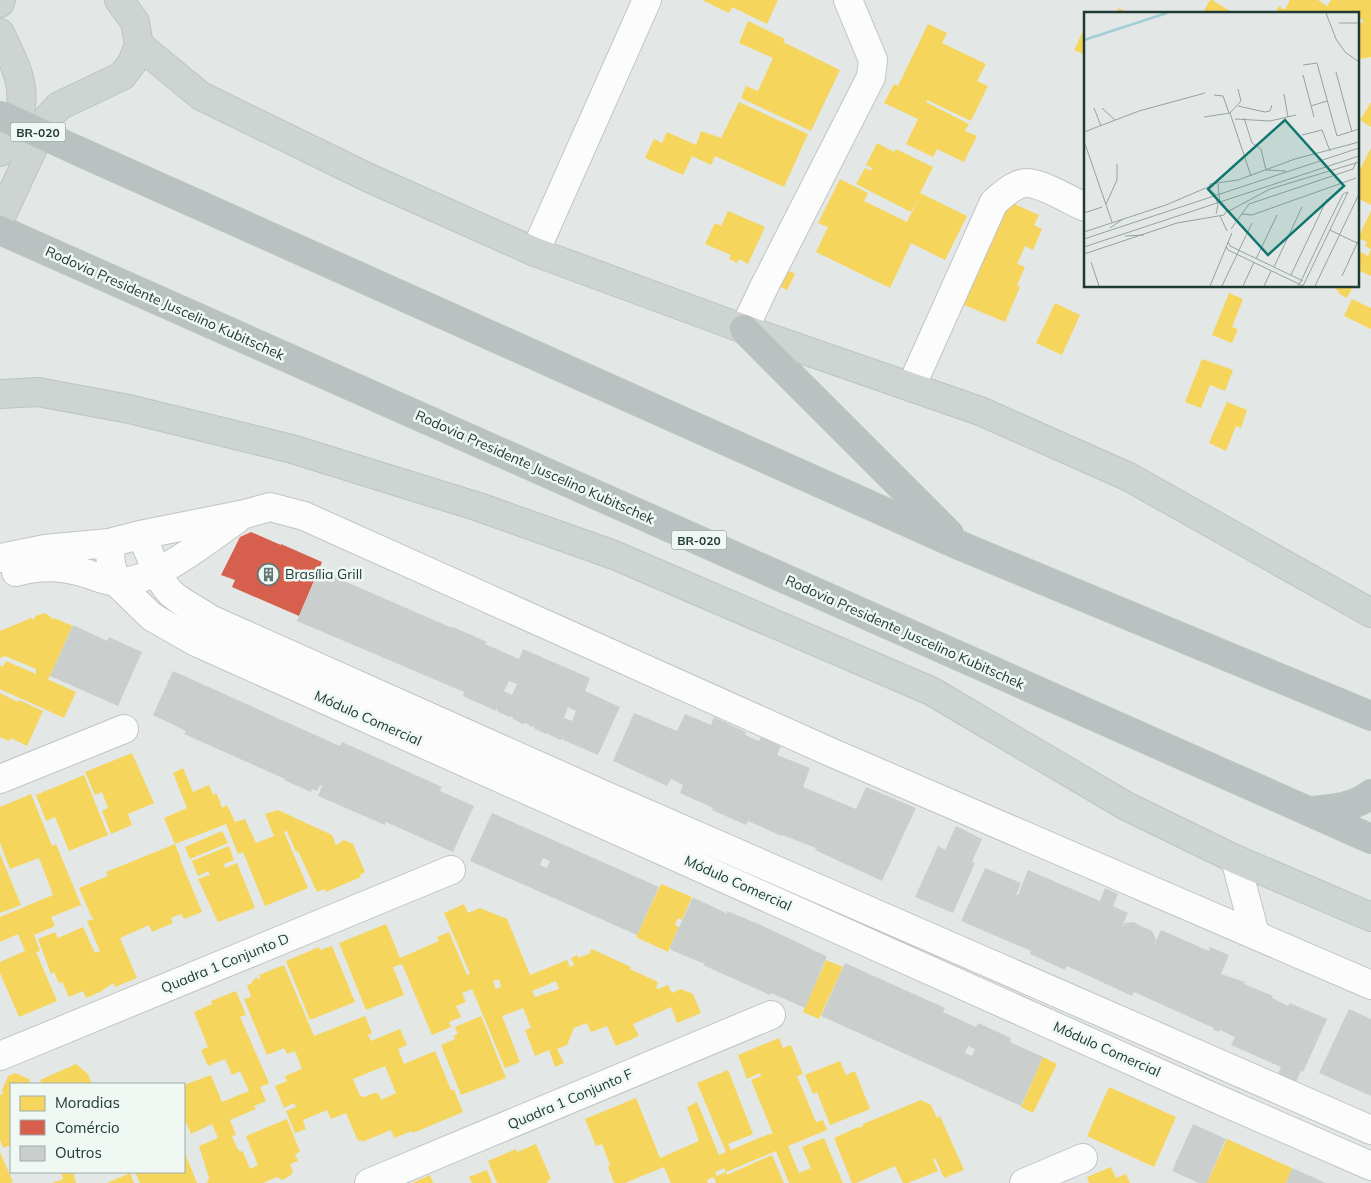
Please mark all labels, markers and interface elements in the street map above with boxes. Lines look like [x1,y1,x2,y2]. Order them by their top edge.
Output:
inset map [1084,12,1358,288]
road number: BR-020 [10,122,66,142]
street label: Rodovia Presidente Juscelino Kubitschek [43,242,288,364]
street label: Rodovia Presidente Juscelino Kubitschek [413,406,658,528]
road number: BR-020 [672,530,726,550]
building icon: Brasília Grill [257,562,281,586]
place label: Brasília Grill [285,565,362,583]
street label: Rodovia Presidente Juscelino Kubitschek [783,571,1028,693]
street label: Módulo Comercial [312,686,424,750]
street label: Módulo Comercial [682,851,794,915]
street label: Quadra 1 Conjunto D [158,929,292,997]
street label: Módulo Comercial [1051,1017,1163,1081]
street label: Quadra 1 Conjunto F [505,1064,635,1133]
legend [10,1083,185,1173]
text: Moradias [55,1093,120,1112]
text: Comércio [55,1118,120,1137]
text: Outros [55,1143,102,1162]

